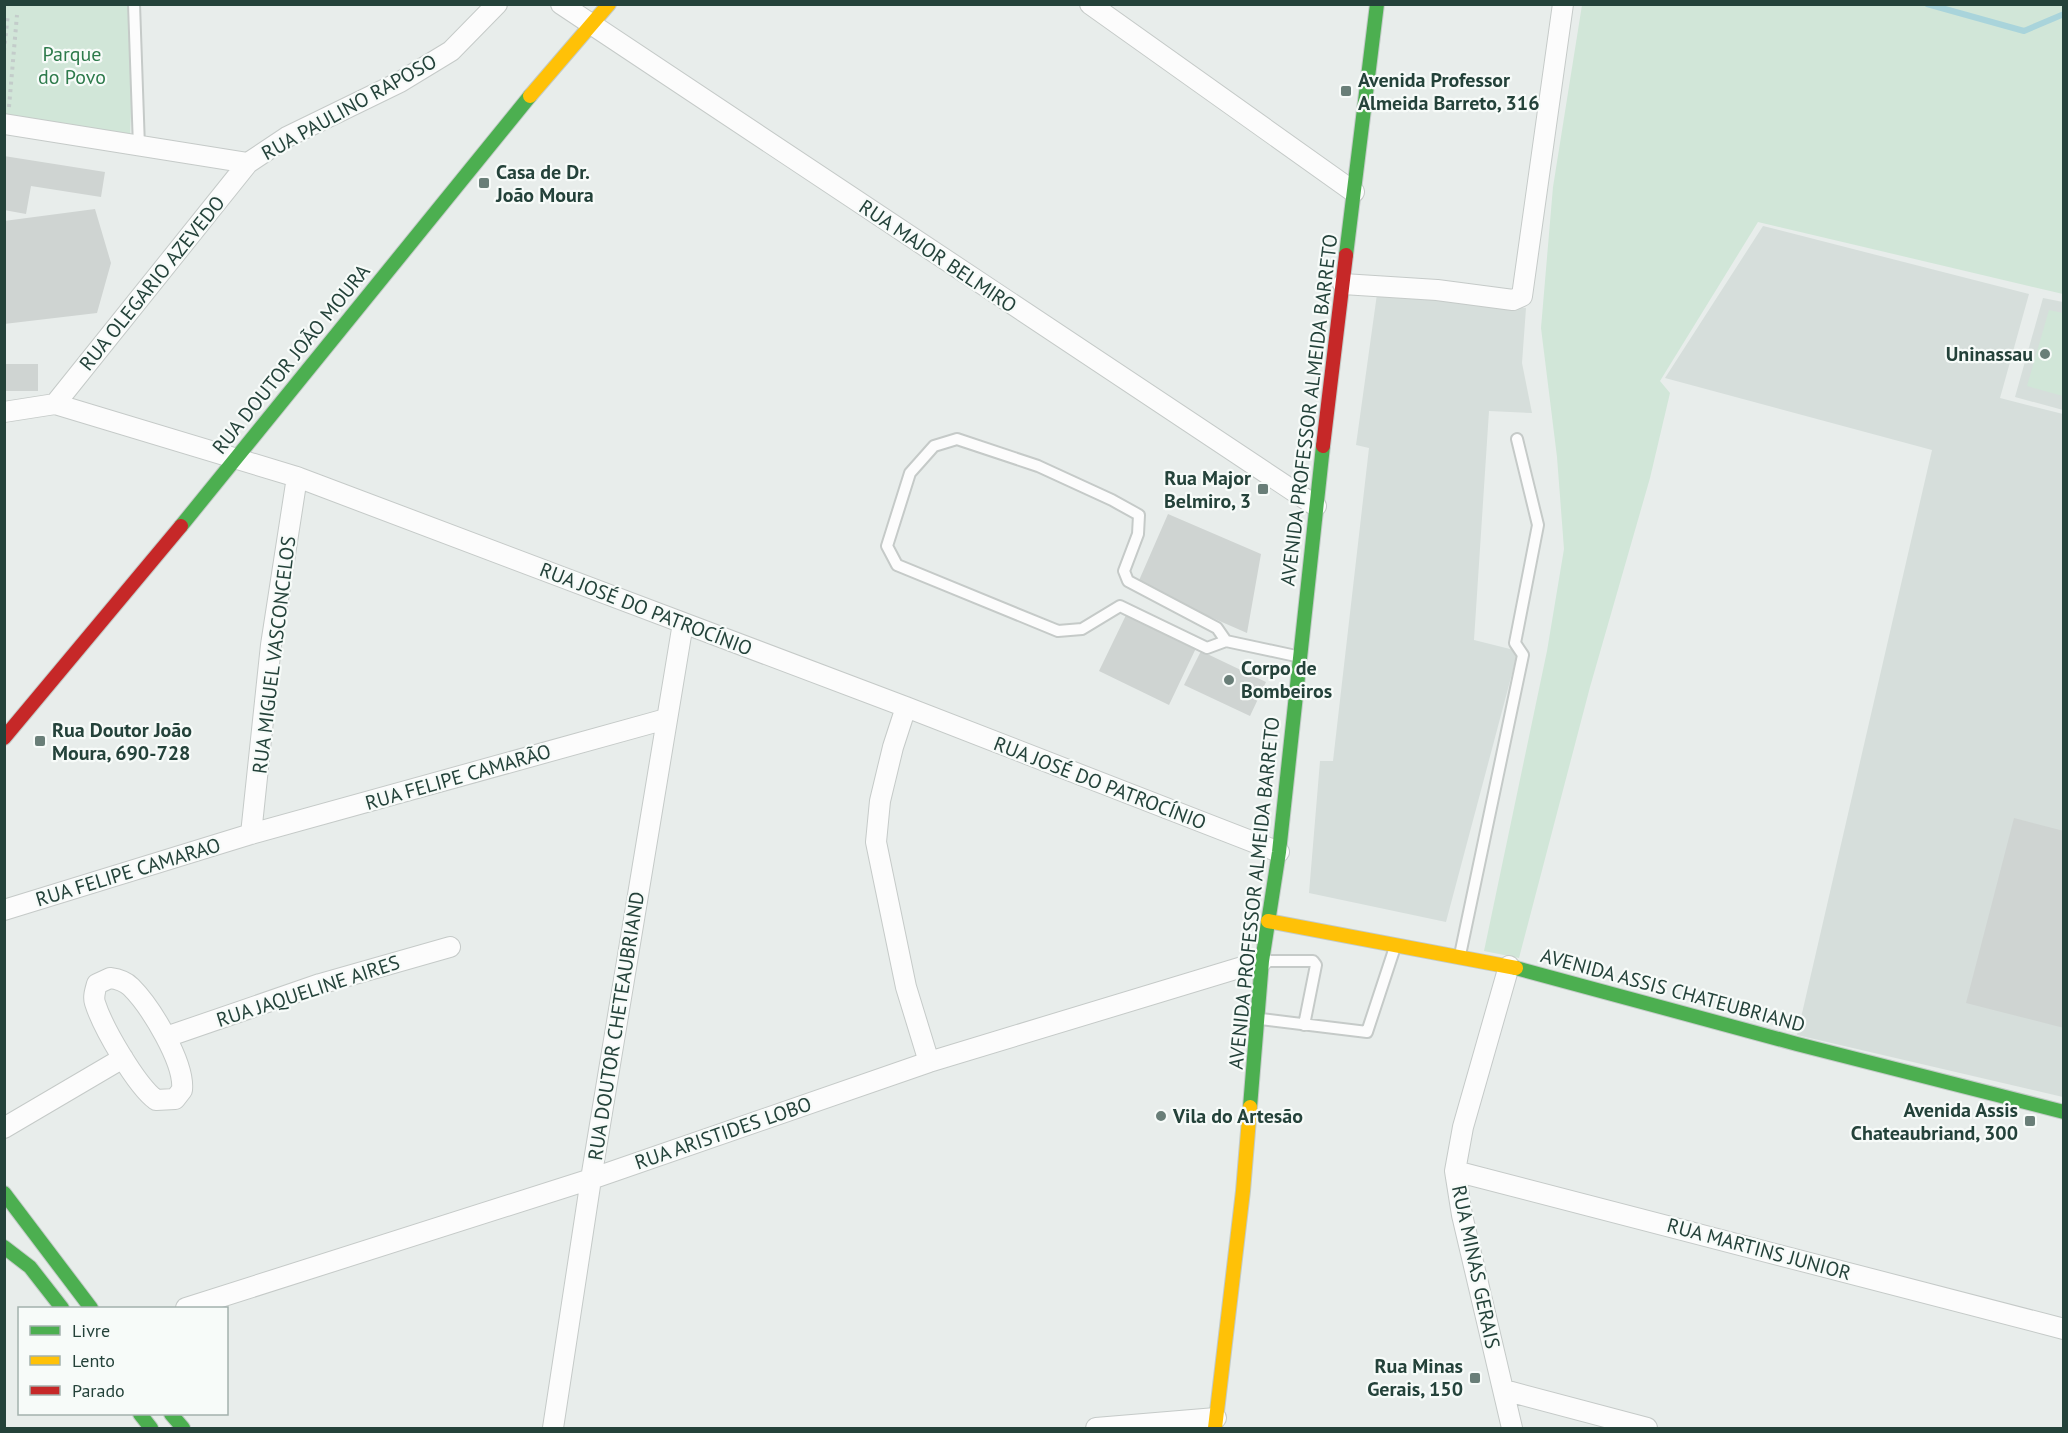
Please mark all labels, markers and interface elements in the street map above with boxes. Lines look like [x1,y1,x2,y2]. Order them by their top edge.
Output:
park label: Parque do Povo [38,41,106,90]
street label: RUA PAULINO RAPOSO [257,48,441,166]
place label: Avenida Professor Almeida Barreto, 316 [1358,67,1539,116]
marker: Avenida Professor Almeida Barreto, 316 [1339,84,1353,98]
place label: Casa de Dr. João Moura [495,159,594,208]
marker: Casa de Dr. João Moura [477,176,491,190]
street label: RUA OLEGARIO AZEVEDO [73,190,231,376]
street label: RUA MAJOR BELMIRO [854,194,1022,318]
street label: AVENIDA PROFESSOR ALMEIDA BARRETO [1275,233,1343,587]
street label: RUA DOUTOR JOÃO MOURA [206,259,376,459]
place label: Uninassau [1946,341,2033,367]
marker: Uninassau [2038,347,2052,361]
place label: Rua Major Belmiro, 3 [1164,465,1251,514]
marker: Rua Major Belmiro, 3 [1256,482,1270,496]
street label: RUA MIGUEL VASCONCELOS [247,535,301,775]
street label: RUA JOSÉ DO PATROCÍNIO [536,556,756,662]
place label: Corpo de Bombeiros [1241,655,1332,704]
marker: Corpo de Bombeiros [1222,673,1236,687]
street label: AVENIDA PROFESSOR ALMEIDA BARRETO [1223,715,1285,1071]
place label: Rua Doutor João Moura, 690-728 [52,717,192,766]
street label: RUA JOSÉ DO PATROCÍNIO [990,730,1210,836]
marker: Rua Doutor João Moura, 690-728 [33,734,47,748]
street label: RUA FELIPE CAMARÃO [362,738,554,816]
street label: RUA FELIPE CAMARAO [32,832,224,912]
street label: RUA DOUTOR CHETEAUBRIAND [582,890,650,1162]
street label: AVENIDA ASSIS CHATEUBRIAND [1538,942,1808,1038]
street label: RUA JAQUELINE AIRES [213,949,403,1033]
street label: RUA ARISTIDES LOBO [631,1091,815,1175]
place label: Avenida Assis Chateaubriand, 300 [1851,1097,2018,1146]
place label: Vila do Artesão [1172,1103,1303,1129]
marker: Vila do Artesão [1154,1109,1168,1123]
marker: Avenida Assis Chateaubriand, 300 [2023,1114,2037,1128]
street label: RUA MINAS GERAIS [1446,1183,1506,1351]
street label: RUA MARTINS JUNIOR [1664,1212,1854,1286]
legend [18,1307,228,1415]
text: Livre [72,1319,110,1342]
text: Lento [72,1349,115,1372]
place label: Rua Minas Gerais, 150 [1367,1353,1463,1402]
marker: Rua Minas Gerais, 150 [1468,1371,1482,1385]
text: Parado [72,1379,125,1402]

